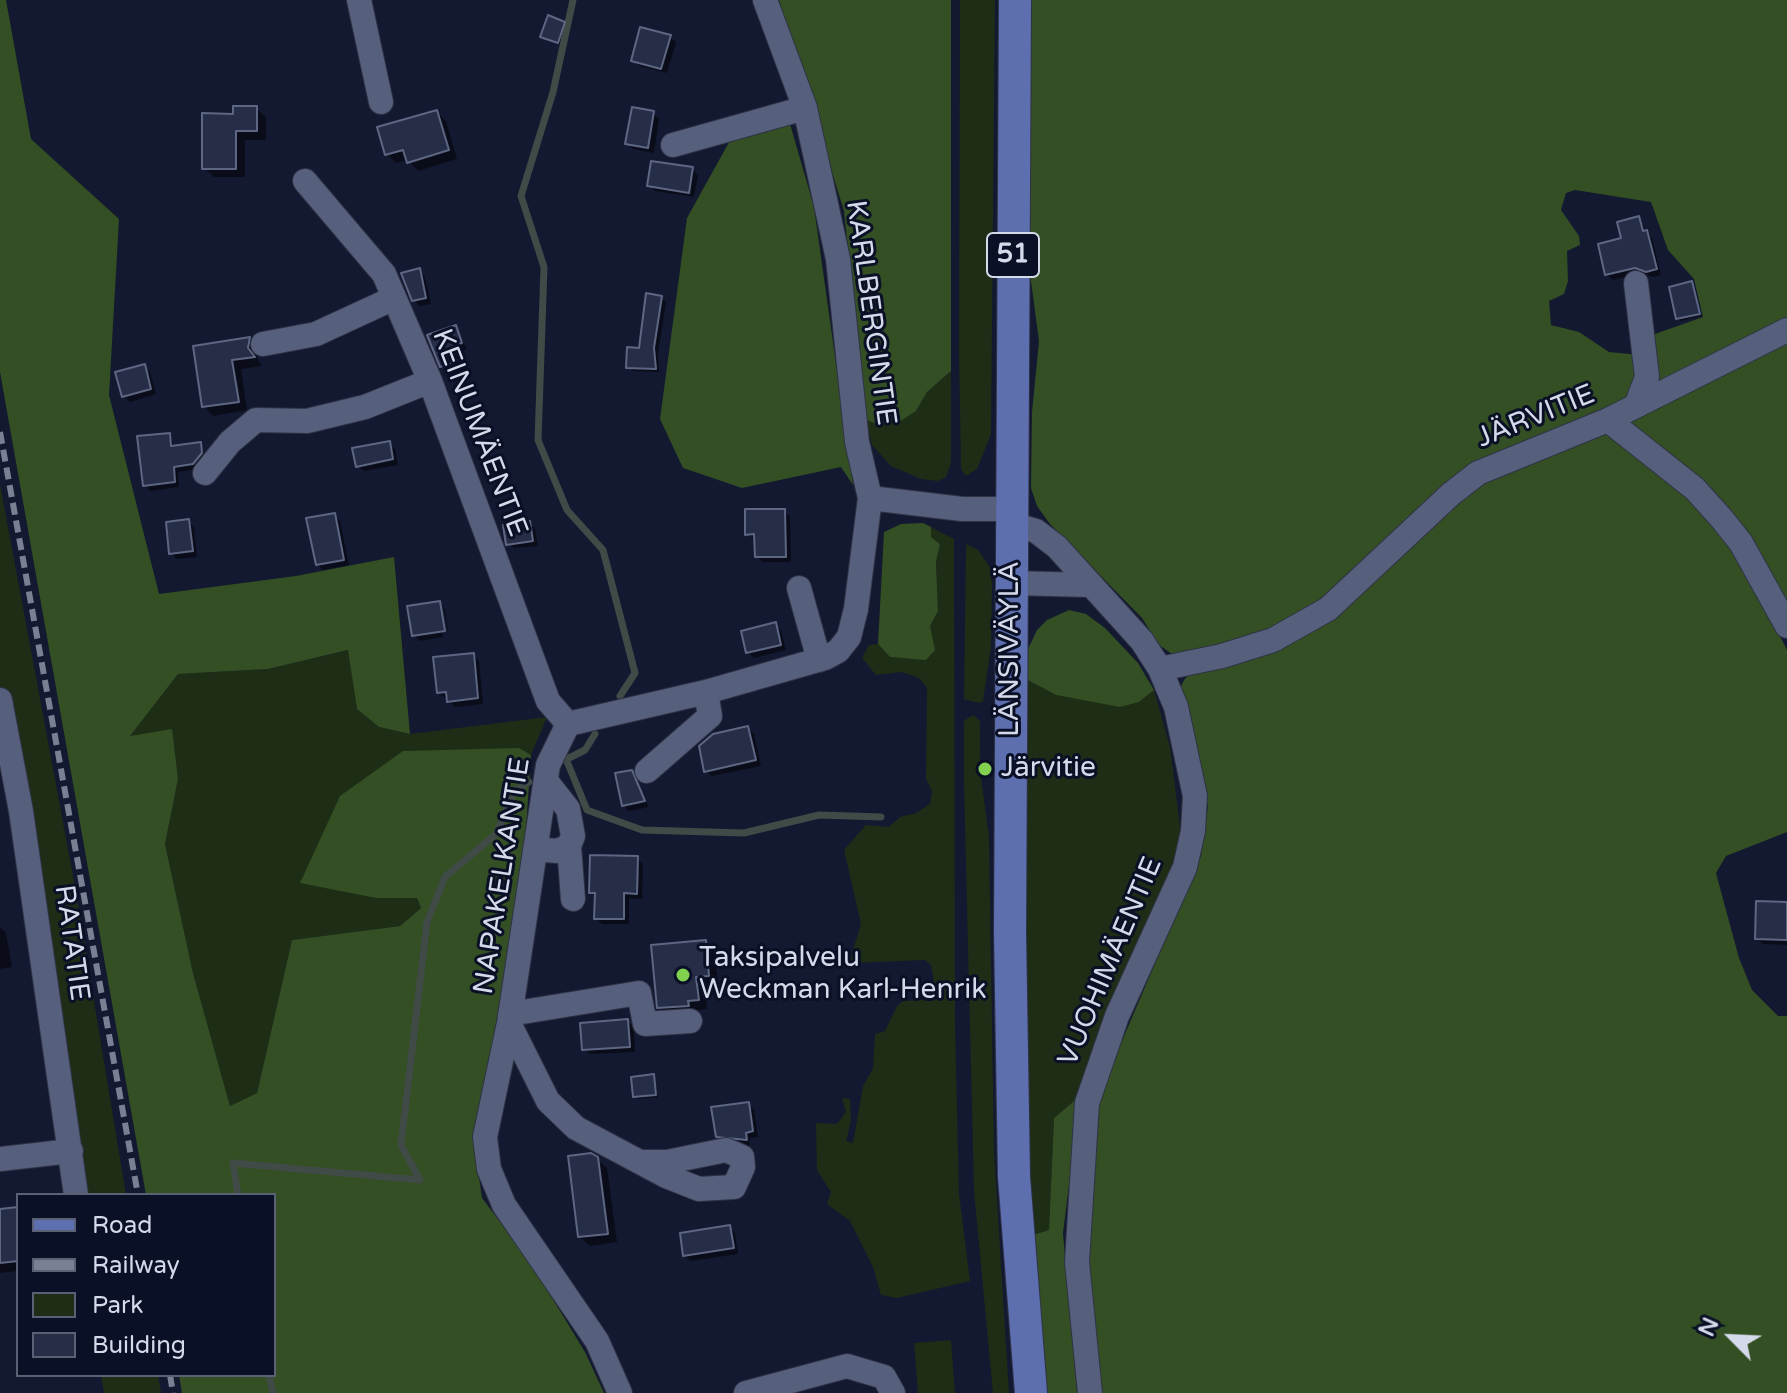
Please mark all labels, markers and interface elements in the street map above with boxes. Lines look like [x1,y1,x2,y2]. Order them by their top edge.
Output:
street label: KARLBERGINTIE [838,198,902,428]
road number: 51 [987,233,1039,277]
street label: KEINUMÄENTIE [424,325,534,541]
street label: JÄRVITIE [1472,378,1600,456]
street label: LÄNSIVÄYLÄ [994,561,1028,737]
place label: Järvitie [1001,752,1096,786]
street label: NAPAKELKANTIE [468,755,538,997]
marker: Järvitie [976,760,994,778]
street label: VUOHIMÄENTIE [1052,852,1170,1072]
street label: RATATIE [46,883,96,1003]
place label: Taksipalvelu Weckman Karl-Henrik [699,942,986,1008]
marker: Taksipalvelu Weckman Karl-Henrik [674,966,692,984]
legend [16,1193,276,1377]
text: Road [92,1211,152,1240]
text: Railway [92,1251,180,1280]
text: Park [92,1291,143,1320]
north arrow [1691,1297,1771,1377]
text: N [1694,1314,1725,1341]
text: Building [92,1331,186,1360]

